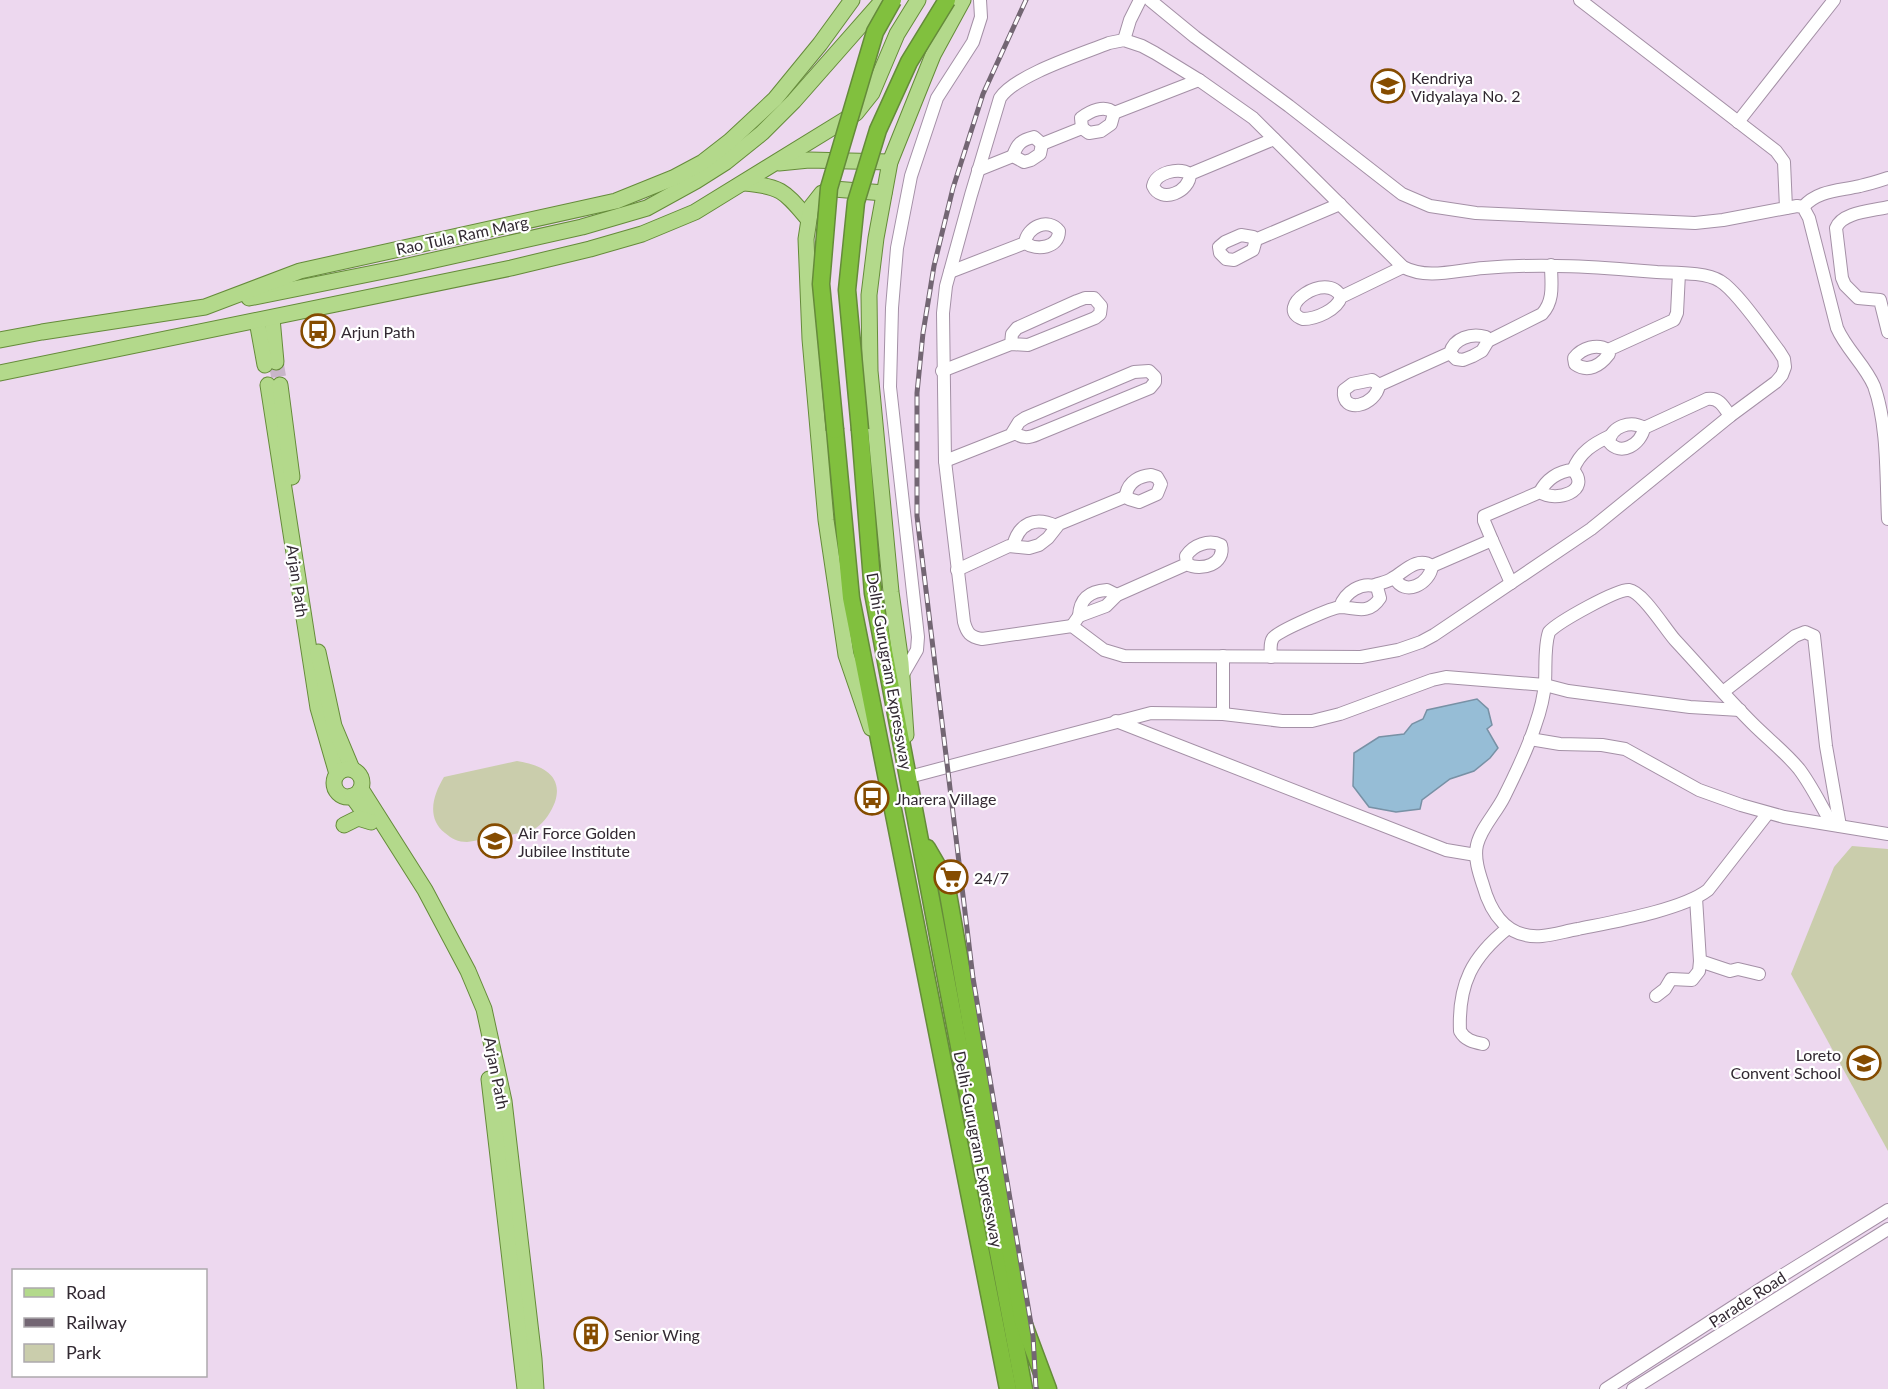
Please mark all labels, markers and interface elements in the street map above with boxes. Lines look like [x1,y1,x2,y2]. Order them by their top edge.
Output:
school or university icon: Kendriya Vidyalaya No. 2 [1370,68,1406,104]
place label: Kendriya Vidyalaya No. 2 [1411,68,1521,105]
street label: Rao Tula Ram Marg [394,212,530,258]
bus stop icon: Arjun Path [300,313,336,349]
place label: Arjun Path [341,322,415,341]
street label: Arjan Path [283,543,313,619]
street label: Delhi-Gurugram Expressway [863,571,917,772]
bus stop icon: Jharera Village [854,780,890,816]
place label: Jharera Village [895,789,996,808]
school or university icon: Air Force Golden Jubilee Institute [477,823,513,859]
place label: Air Force Golden Jubilee Institute [518,823,636,860]
supermarket icon: 24/7 [933,859,969,895]
place label: 24/7 [974,868,1009,887]
street label: Arjan Path [481,1035,513,1111]
place label: Loreto Convent School [1730,1045,1841,1082]
school or university icon: Loreto Convent School [1846,1045,1882,1081]
street label: Delhi-Gurugram Expressway [951,1049,1008,1250]
street label: Parade Road [1705,1267,1789,1331]
legend [12,1269,207,1377]
text: Road [66,1281,106,1303]
text: Railway [66,1311,127,1333]
building icon: Senior Wing [573,1316,609,1352]
place label: Senior Wing [614,1325,700,1344]
text: Park [66,1341,102,1363]

